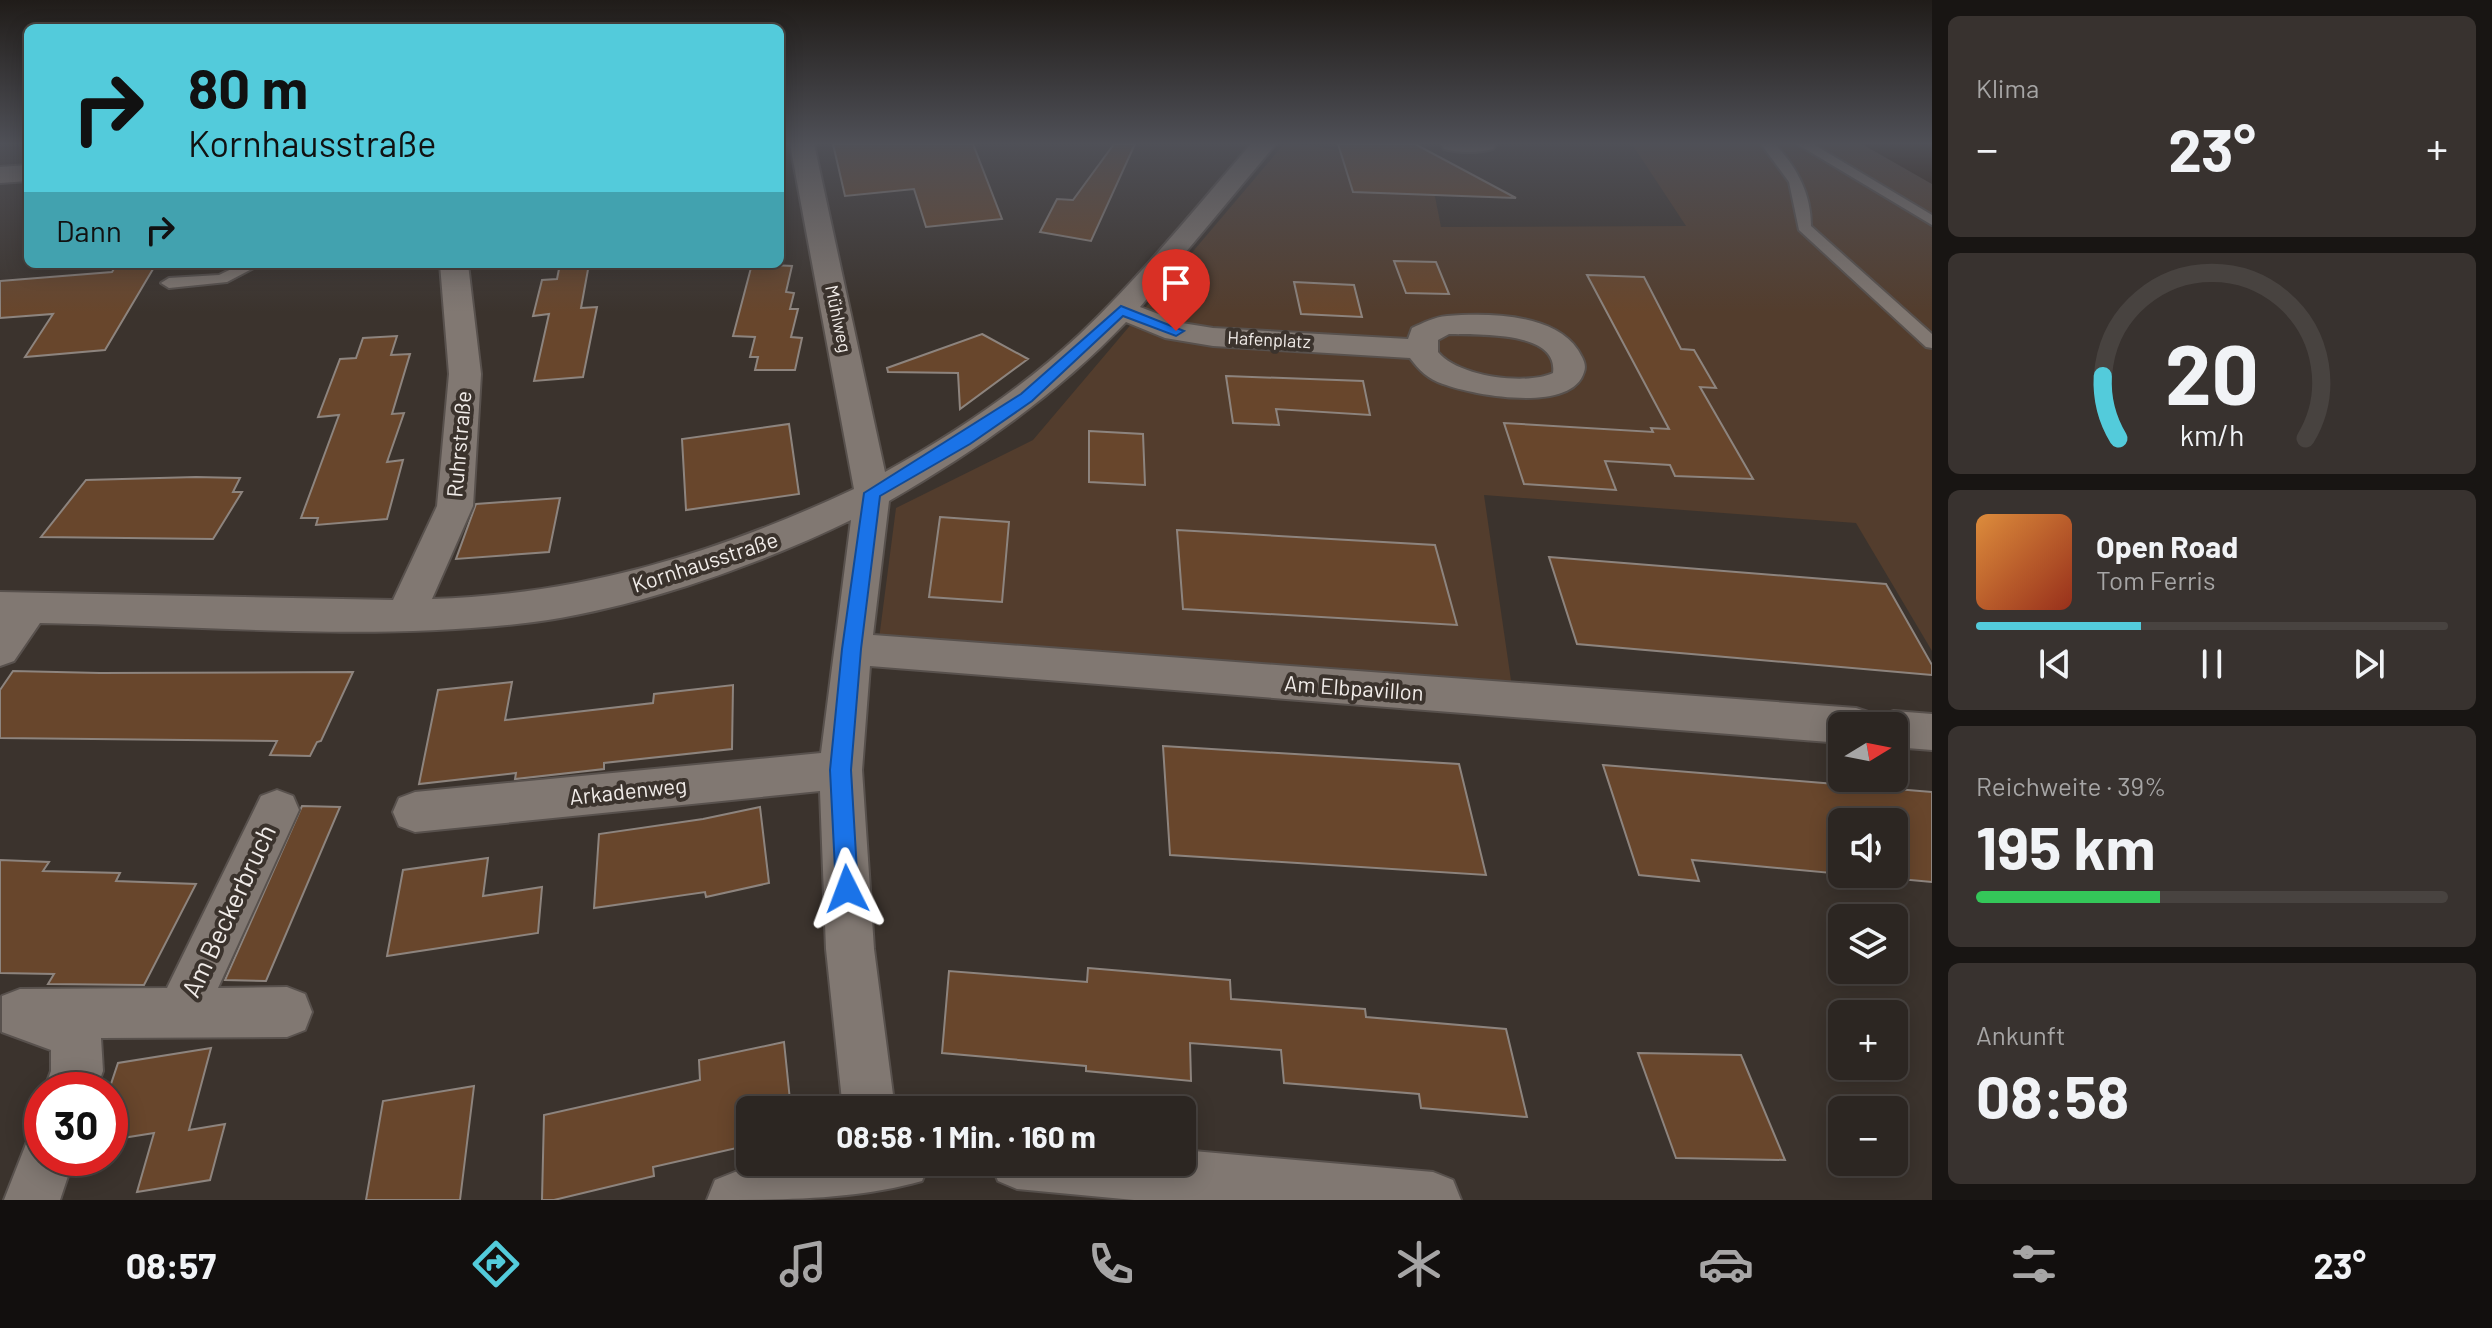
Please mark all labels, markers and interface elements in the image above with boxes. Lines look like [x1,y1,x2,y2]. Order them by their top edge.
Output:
text: 80 m [188,53,308,120]
icon: right [56,56,160,160]
text: Klima [1976,72,2039,103]
text: 23° [2168,112,2256,184]
text: Kornhausstraße [188,121,436,164]
text: − [1976,121,1998,174]
text: + [2426,121,2448,174]
icon: right [138,208,182,252]
text: Dann [56,212,122,248]
pin [1142,249,1210,331]
icon: arrive [1154,261,1198,305]
street label: Mühlweg [821,283,857,354]
text: 20 [2165,322,2259,422]
street label: Hafenplatz [1227,326,1311,352]
street label: Ruhrstraße [440,390,476,498]
text: km/h [2180,417,2244,452]
street label: Kornhausstraße [628,525,781,597]
text: Open Road [2096,528,2238,564]
text: Tom Ferris [2096,564,2216,595]
icon: previous [2033,642,2077,686]
icon: pause [2190,642,2234,686]
icon: next [2347,642,2391,686]
street label: Am Elbpavillon [1284,669,1425,705]
north arrow [1828,712,1908,792]
map controls [1828,712,1908,1176]
text: Reichweite · 39% [1976,770,2166,801]
street label: Arkadenweg [568,771,688,809]
button: sound [1828,808,1908,888]
text: 195 km [1976,810,2156,882]
street label: Am Beckerbruch [174,819,281,1002]
position arrow [805,847,889,931]
button: layers [1828,904,1908,984]
button: + [1828,1000,1908,1080]
text: Ankunft [1976,1019,2065,1050]
text: 08:58 [1976,1059,2129,1131]
speed limit sign: 30 [24,1072,128,1176]
button: − [1828,1096,1908,1176]
text: 08:58 · 1 Min. · 160 m [836,1118,1096,1154]
icon: directions [468,1236,524,1292]
icon: music [775,1236,831,1292]
icon: phone [1083,1236,1139,1292]
icon: climate [1391,1236,1447,1292]
icon: car [1698,1236,1754,1292]
icon: filters [2006,1236,2062,1292]
text: 08:57 [126,1243,216,1286]
text: 23° [2313,1243,2366,1286]

